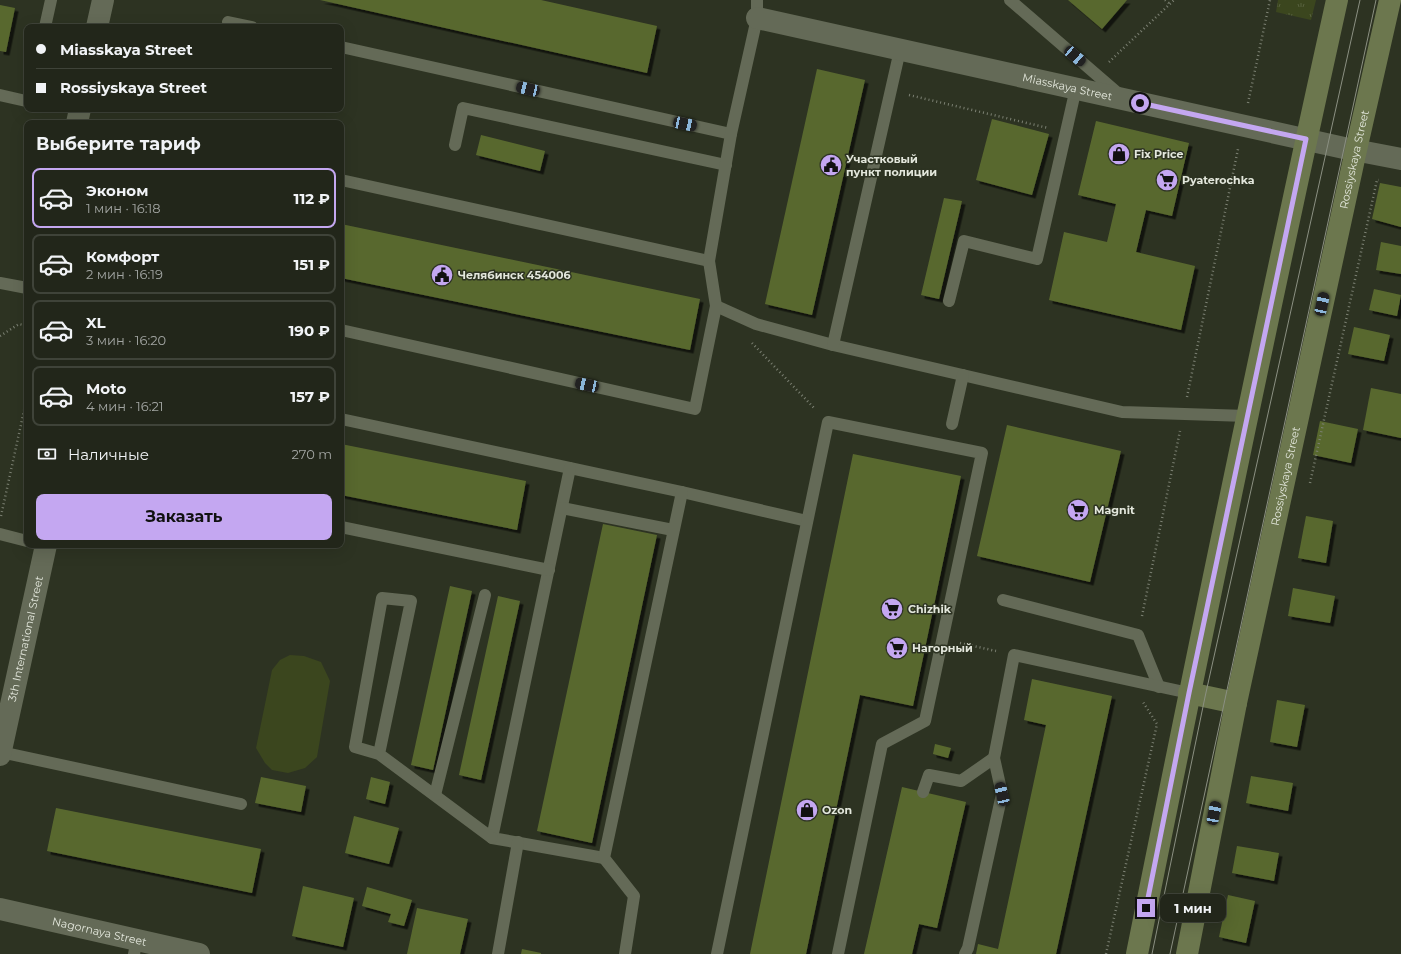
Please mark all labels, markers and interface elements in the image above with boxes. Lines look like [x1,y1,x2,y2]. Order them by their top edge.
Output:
text: Miasskaya Street [60,40,193,59]
car [1062,44,1088,68]
street label: Miasskaya Street [1021,70,1114,104]
text: Rossiyskaya Street [60,78,207,97]
car [515,80,541,98]
route start [1131,94,1149,112]
street label: Rossiyskaya Street [1336,108,1372,210]
car [672,116,698,132]
text: Выберите тариф [36,133,201,155]
shop icon: Fix Price [1106,141,1132,167]
place label: Fix Price [1134,147,1183,161]
public building icon: Участковый пункт полиции [818,152,844,178]
place label: Участковый пункт полиции [846,152,937,179]
supermarket icon: Pyaterochka [1154,167,1180,193]
place label: Pyaterochka [1182,173,1255,187]
icon: car [38,180,74,216]
text: Эконом [86,181,148,200]
text: 112 ₽ [294,189,330,208]
text: 1 мин · 16:18 [86,200,161,216]
icon: car [38,246,74,282]
text: Комфорт [86,247,159,266]
text: 151 ₽ [293,255,330,274]
public building icon: Челябинск 454006 [429,262,455,288]
text: 2 мин · 16:19 [86,266,163,282]
place label: Челябинск 454006 [458,268,570,282]
car [1314,291,1330,317]
icon: car [38,312,74,348]
text: XL [86,313,105,332]
text: 190 ₽ [288,321,330,340]
text: 3 мин · 16:20 [86,332,166,348]
car [574,377,600,393]
icon: car [38,378,74,414]
text: Moto [86,379,126,398]
text: 157 ₽ [290,387,330,406]
text: 4 мин · 16:21 [86,398,164,414]
street label: Rossiyskaya Street [1268,425,1303,527]
icon: cash [36,443,58,465]
text: Наличные [68,445,149,464]
text: 270 m [291,446,332,462]
button: Заказать [36,494,332,540]
supermarket icon: Magnit [1065,497,1091,523]
place label: Magnit [1094,503,1135,517]
street label: 3th International Street [5,574,46,703]
supermarket icon: Chizhik [879,596,905,622]
place label: Chizhik [908,602,952,616]
supermarket icon: Нагорный [884,635,910,661]
place label: Нагорный [912,641,973,655]
car [993,781,1011,807]
shop icon: Ozon [794,797,820,823]
car [1206,800,1222,826]
place label: Ozon [822,803,852,817]
callout: 1 мин [1160,894,1226,922]
route end [1137,899,1155,917]
text: 1 мин [1174,900,1212,916]
street label: Nagornaya Street [51,914,149,949]

